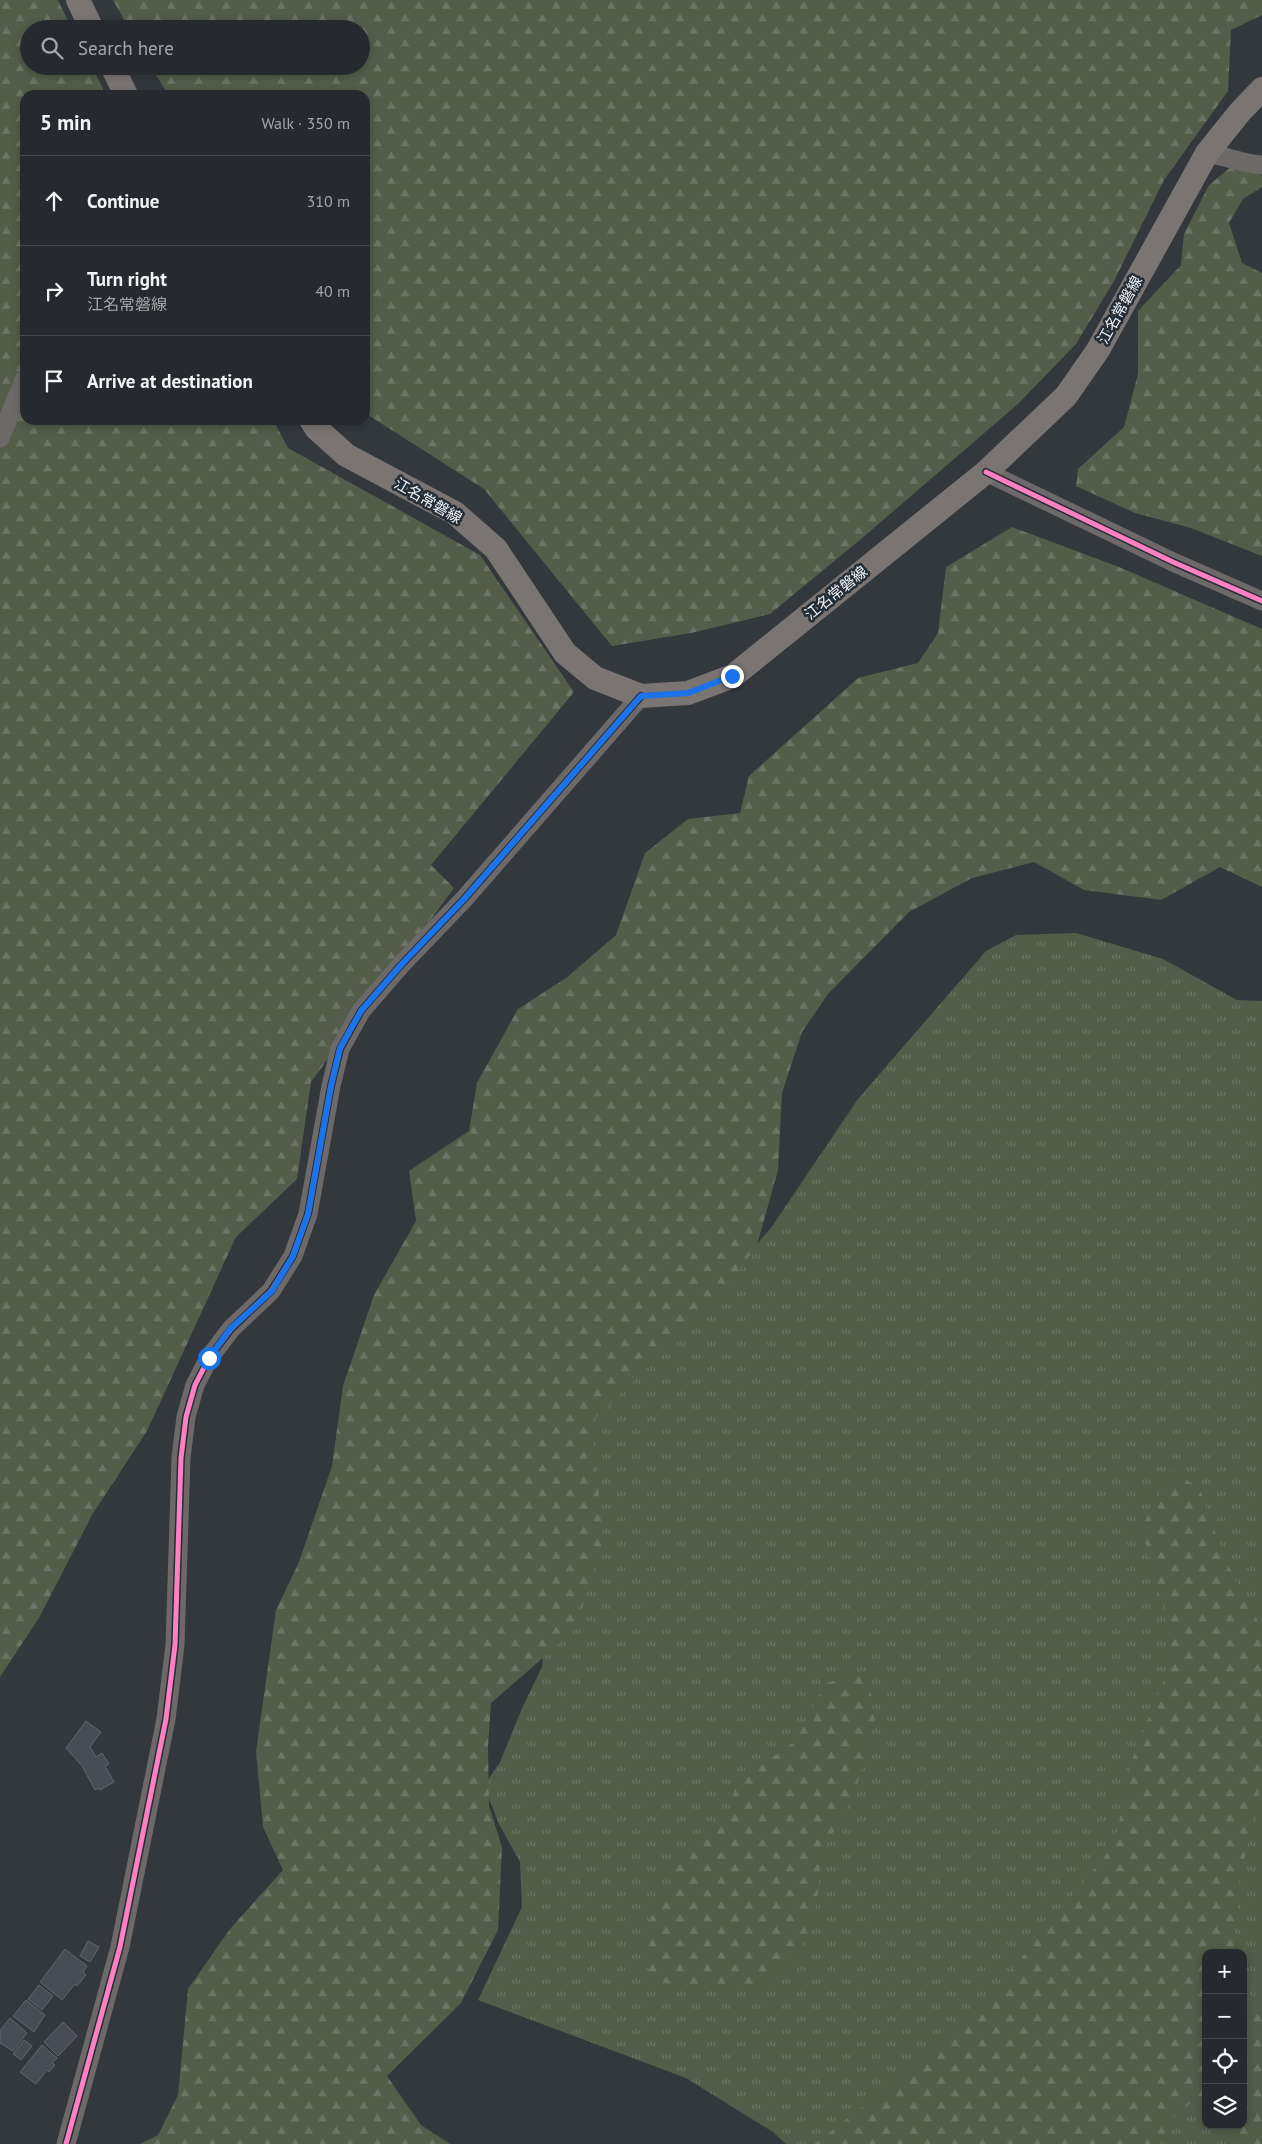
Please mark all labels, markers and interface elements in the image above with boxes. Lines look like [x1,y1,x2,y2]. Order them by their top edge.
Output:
search box [20,20,370,75]
icon: search [38,34,66,62]
text: Search here [78,36,174,60]
text: 5 min [40,109,91,136]
text: Walk · 350 m [261,113,350,133]
icon: ahead [40,187,68,215]
text: Continue [87,189,159,213]
text: 310 m [307,191,350,211]
text: Turn right [87,267,167,291]
street label: 江名常磐線 [1093,272,1146,347]
icon: right [40,277,68,305]
text: 40 m [315,281,350,301]
text: 江名常磐線 [87,294,167,314]
icon: arrive [40,367,68,395]
text: Arrive at destination [87,369,253,393]
street label: 江名常磐線 [391,474,465,528]
street label: 江名常磐線 [801,562,871,624]
route end [721,665,744,688]
route start [198,1347,221,1370]
map controls [1202,1949,1247,2129]
button: + [1202,1949,1247,1994]
button: − [1202,1994,1247,2039]
button: locate [1202,2039,1247,2084]
button: layers [1202,2084,1247,2129]

